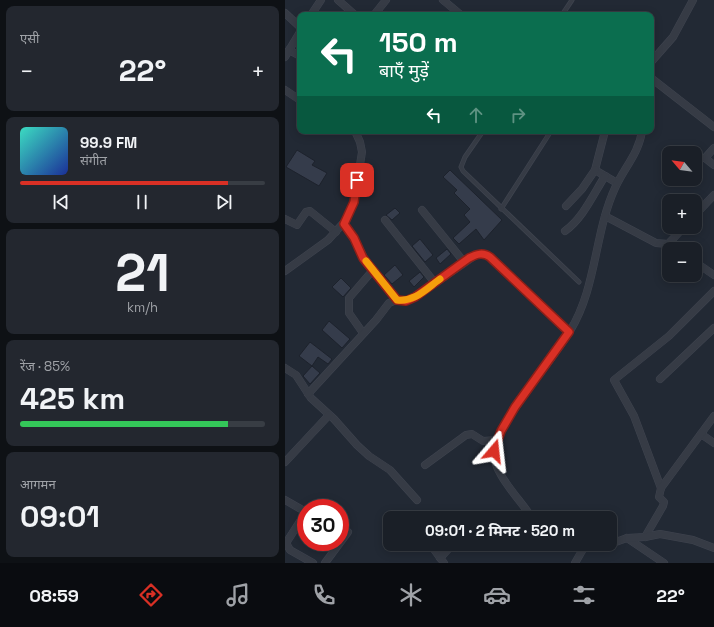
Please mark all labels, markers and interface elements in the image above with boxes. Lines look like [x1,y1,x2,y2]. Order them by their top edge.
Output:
text: 150 m [379,24,458,60]
icon: left [313,28,365,80]
text: एसी [20,30,39,47]
text: 22° [119,51,166,90]
text: − [20,57,34,85]
text: + [251,57,265,85]
text: बाएँ मुड़ें [379,59,429,82]
icon: left [423,104,445,126]
icon: ahead [465,104,487,126]
icon: right [507,104,529,126]
text: 99.9 FM [80,133,137,152]
north arrow [662,146,702,186]
map controls [662,146,702,282]
text: संगीत [80,152,107,169]
pin [340,163,374,197]
icon: arrive [346,169,368,191]
icon: previous [50,191,72,213]
icon: pause [131,191,153,213]
icon: next [213,191,235,213]
button: + [662,194,702,234]
text: 21 [115,240,170,306]
button: − [662,242,702,282]
text: km/h [127,299,158,316]
text: रेंज · 85% [20,358,70,375]
text: 425 km [20,379,125,418]
position arrow [473,430,515,472]
text: आगमन [20,476,56,493]
text: 09:01 [20,497,100,536]
speed limit sign: 30 [297,499,349,551]
text: 09:01 · 2 मिनट · 520 m [425,521,575,540]
icon: directions [137,581,165,609]
icon: music [224,581,252,609]
icon: phone [310,581,338,609]
icon: climate [397,581,425,609]
icon: car [483,581,511,609]
icon: filters [570,581,598,609]
text: 08:59 [29,584,79,607]
text: 22° [656,584,685,607]

